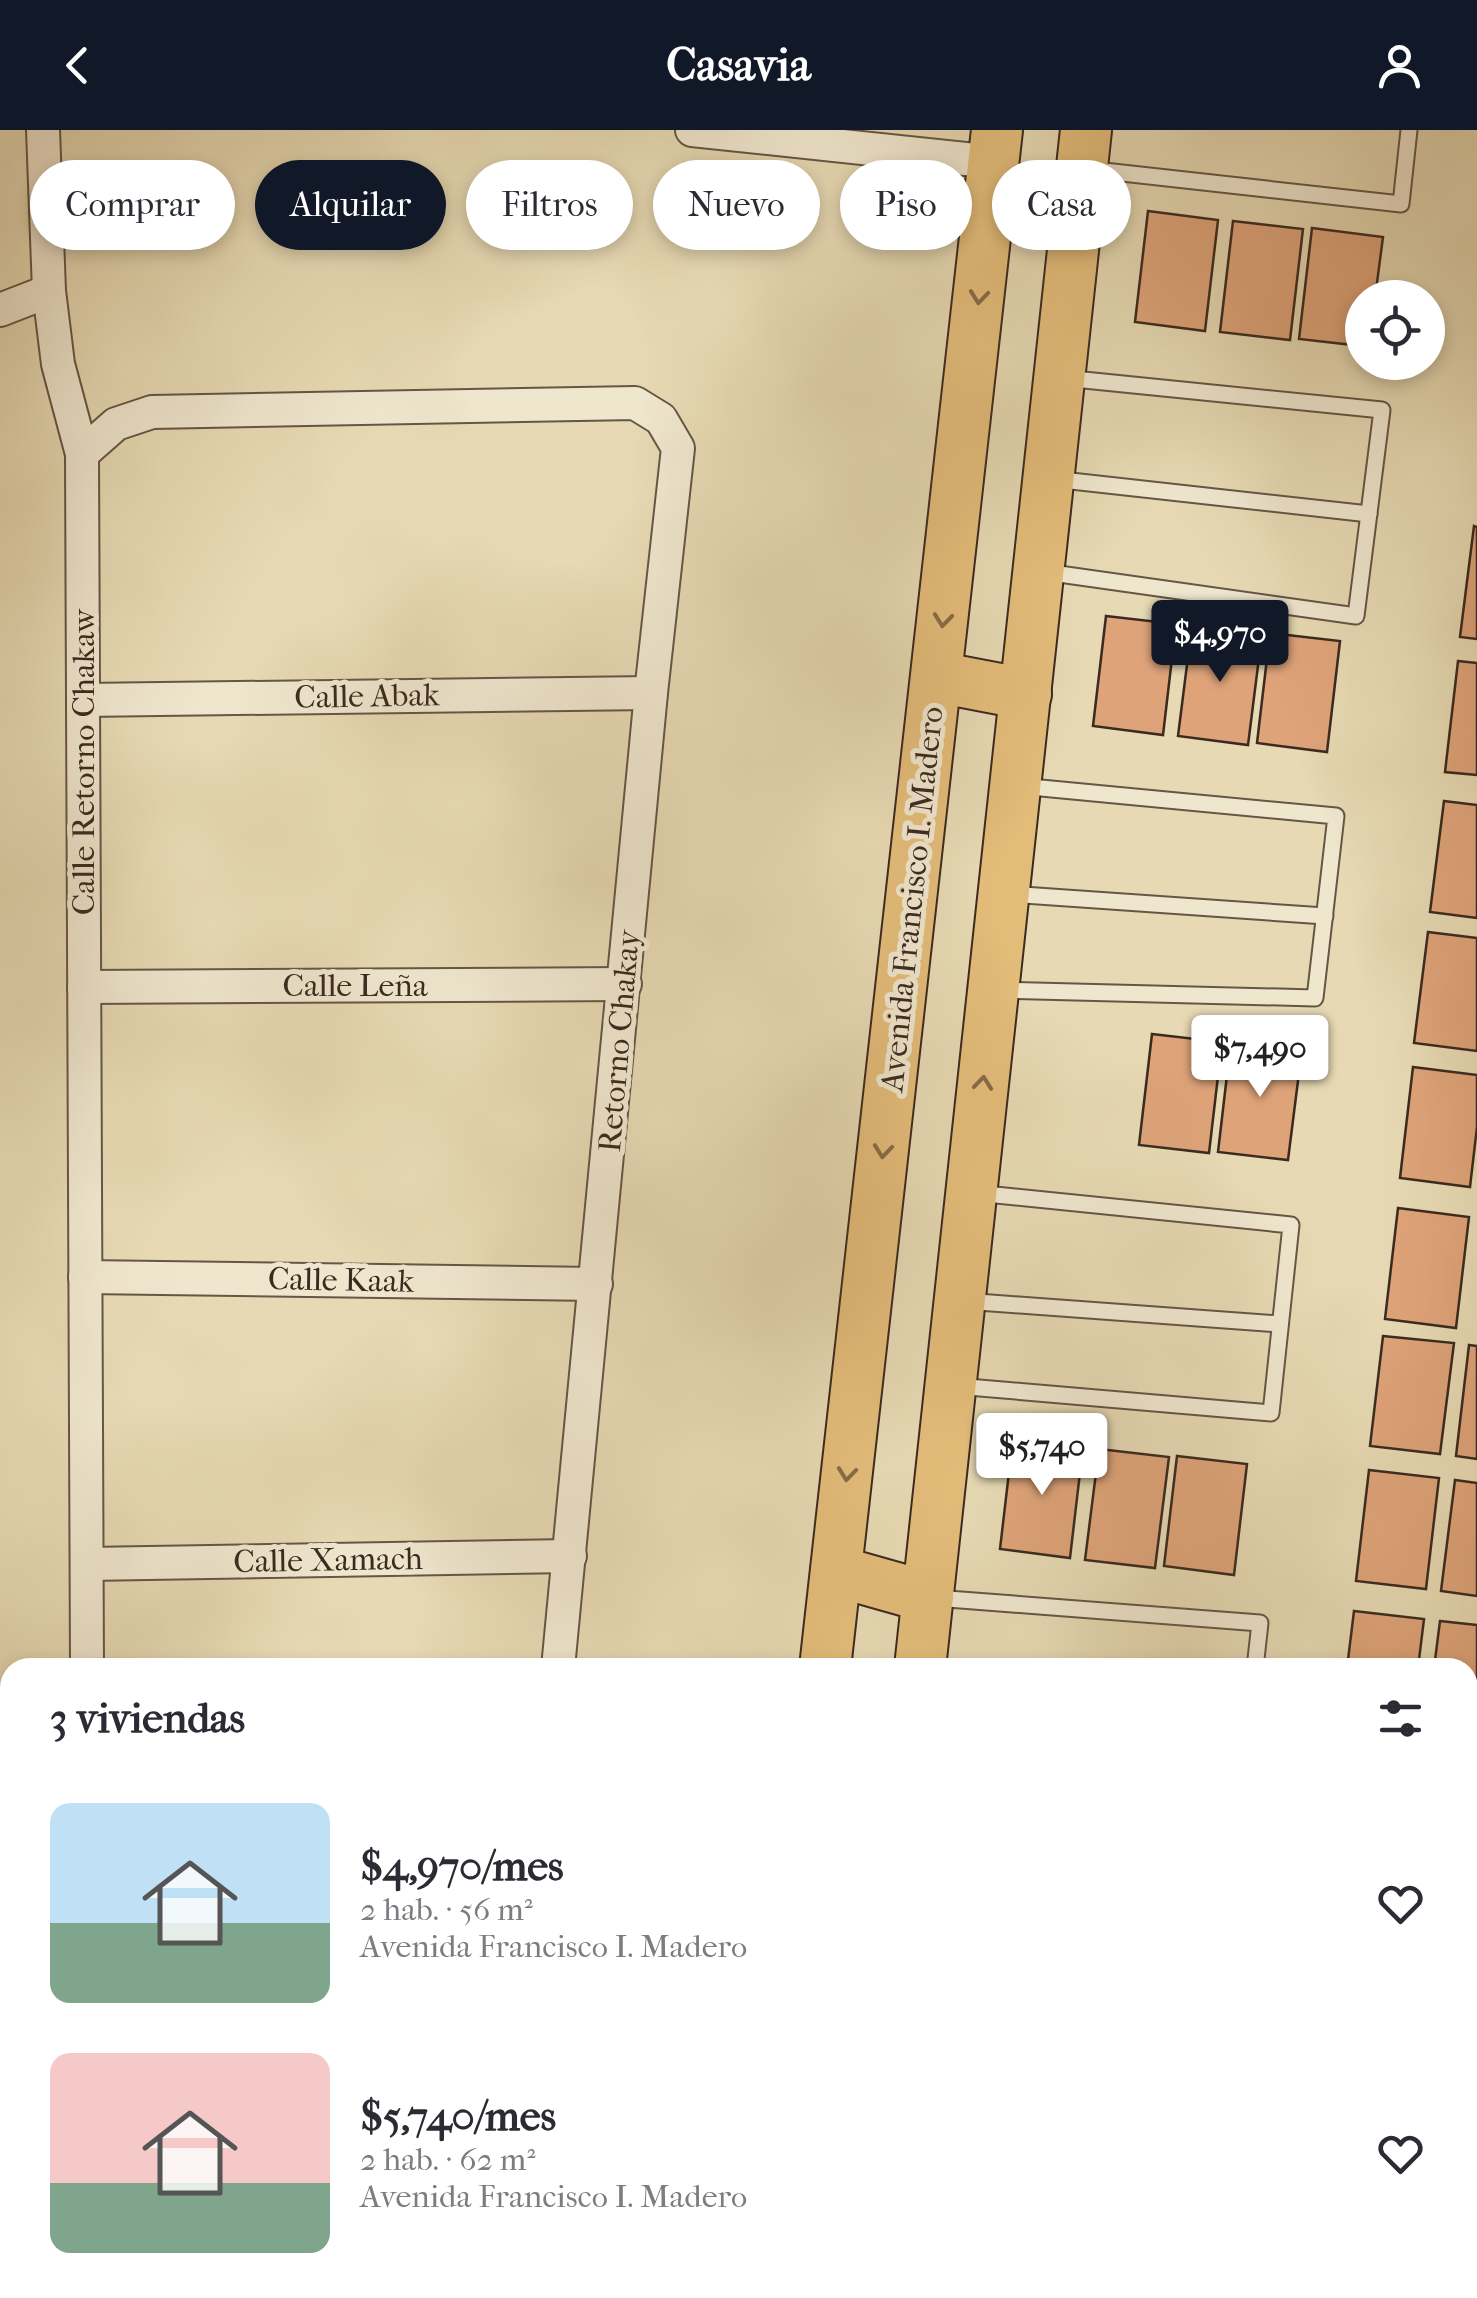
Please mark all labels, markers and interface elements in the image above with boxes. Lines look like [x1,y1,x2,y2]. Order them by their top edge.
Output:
icon: back [50,38,105,93]
icon: person [1372,38,1427,93]
text: Casavia [666,39,811,92]
chip: Comprar [30,160,235,250]
chip: Alquilar [255,160,446,250]
chip: Filtros [466,160,633,250]
chip: Nuevo [653,160,820,250]
chip: Piso [840,160,972,250]
chip: Casa [992,160,1131,250]
map controls [1345,280,1445,380]
button: locate [1345,280,1445,380]
one-way arrow [969,289,990,305]
pin: $4,970 [1139,600,1301,685]
street label: Calle Retorno Chakaw [65,608,102,915]
one-way arrow [933,612,954,628]
text: $4,970 [1173,614,1267,651]
street label: Calle Abak [294,676,440,716]
street label: Avenida Francisco I. Madero [873,705,951,1095]
street label: Retorno Chakay [591,927,647,1154]
street label: Calle Leña [282,967,429,1004]
pin: $7,490 [1179,1015,1341,1100]
text: $7,490 [1213,1029,1307,1066]
one-way arrow [972,1075,994,1091]
one-way arrow [873,1144,894,1160]
street label: Calle Kaak [268,1260,415,1300]
pin: $5,740 [961,1413,1123,1498]
text: $5,740 [998,1427,1086,1464]
one-way arrow [836,1466,858,1482]
street label: Calle Xamach [233,1540,423,1580]
icon: filters [1373,1691,1428,1746]
text: 3 viviendas [50,1694,245,1743]
text: $4,970/mes [360,1842,564,1891]
icon: home [130,1843,250,1963]
icon: heart [1373,1876,1428,1931]
text: 2 hab. · 56 m² [360,1891,533,1928]
text: Avenida Francisco I. Madero [360,1928,747,1965]
text: $5,740/mes [360,2092,556,2141]
icon: home [130,2093,250,2213]
icon: heart [1373,2126,1428,2181]
text: 2 hab. · 62 m² [360,2141,535,2178]
text: Avenida Francisco I. Madero [360,2178,747,2215]

